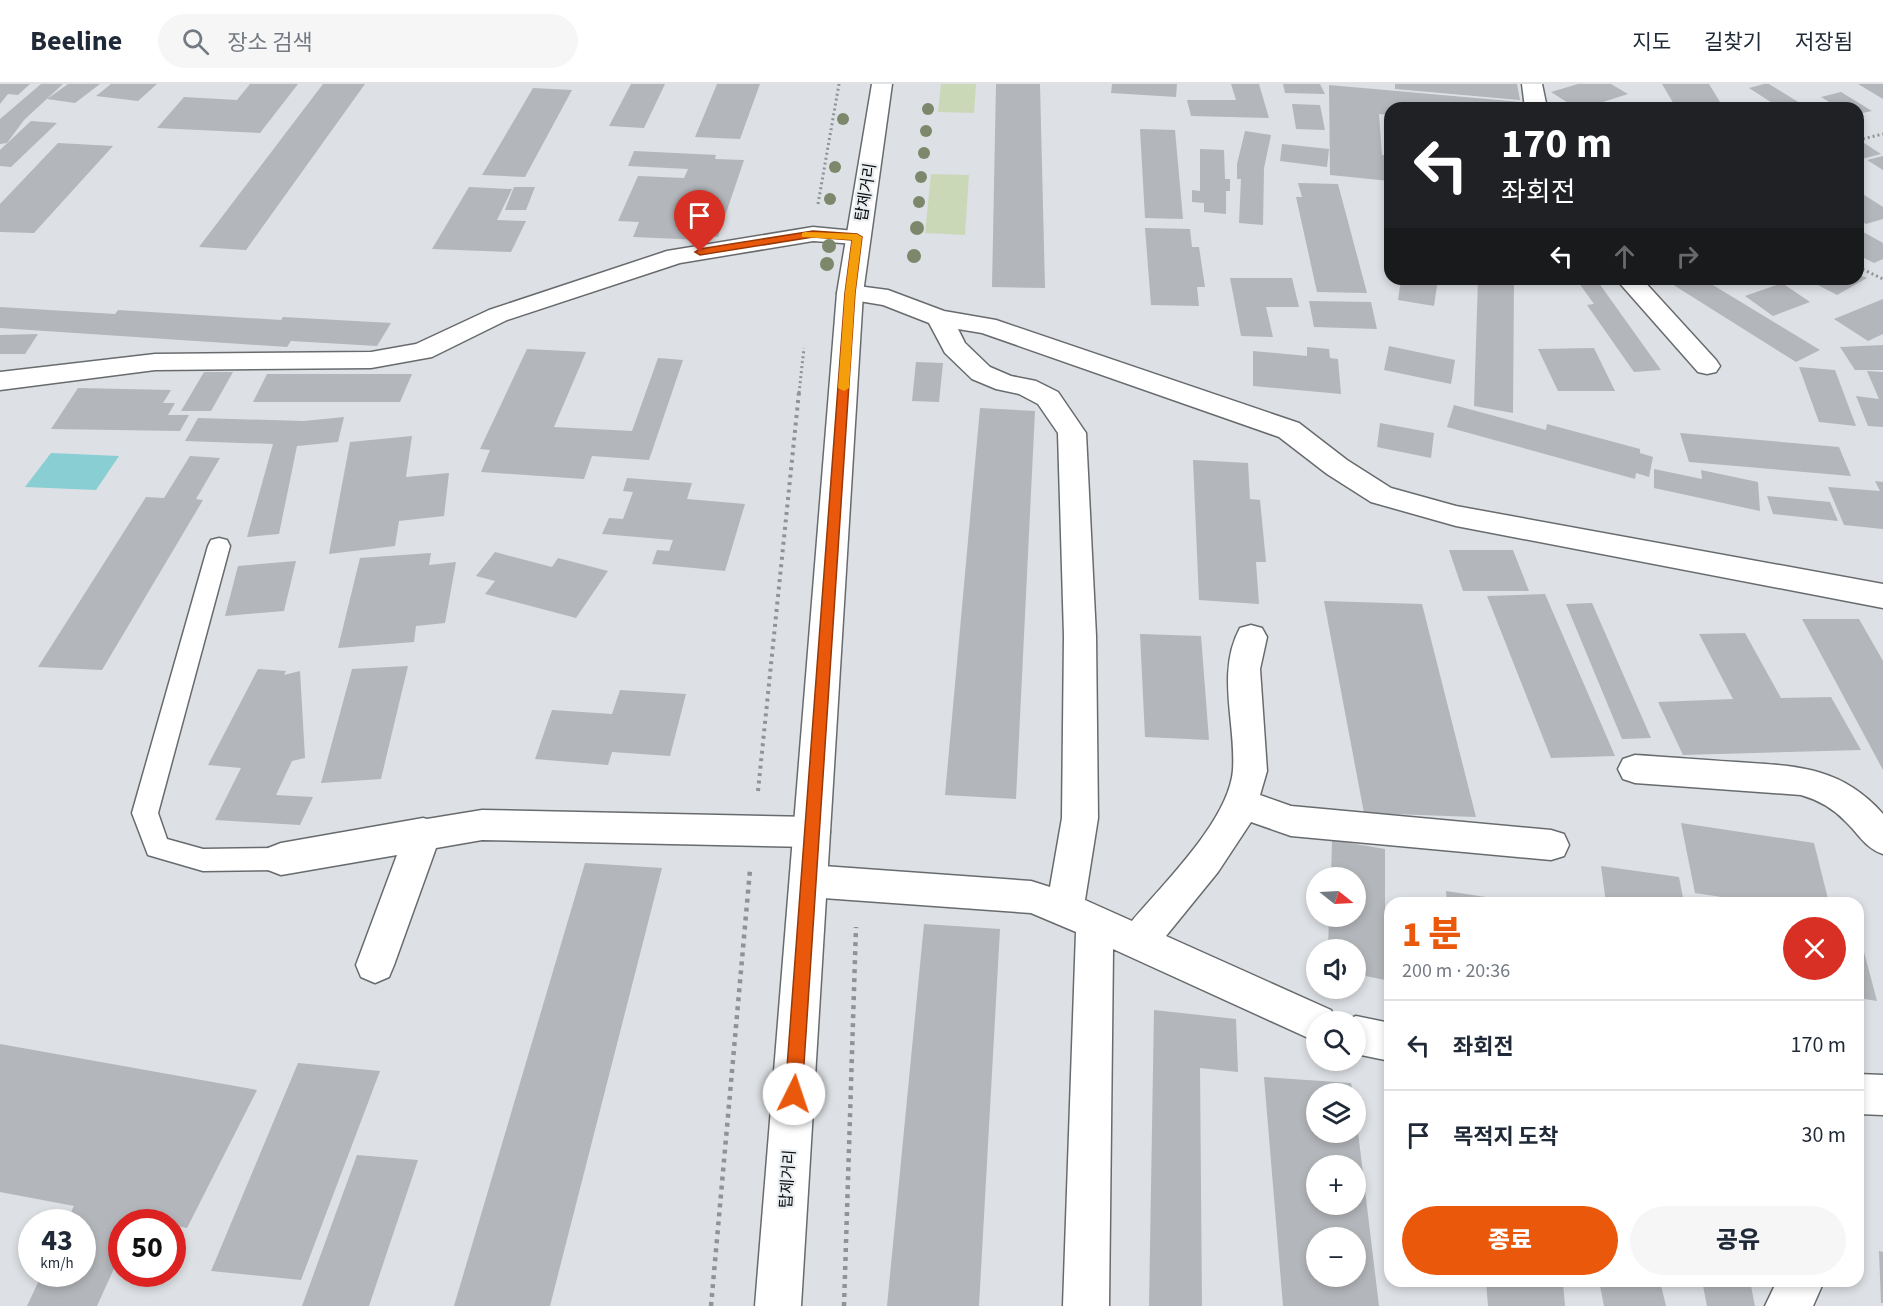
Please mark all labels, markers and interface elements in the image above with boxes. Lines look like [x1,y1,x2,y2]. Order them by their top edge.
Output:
search box [158,14,578,68]
text: Beeline [30,21,122,61]
icon: search [179,25,212,58]
text: 장소 검색 [227,27,313,59]
text: 지도 [1632,27,1671,57]
text: 길찾기 [1704,27,1762,57]
text: 저장됨 [1795,27,1853,57]
text: 170 m [1501,114,1612,174]
icon: left [1402,126,1480,204]
street label: 탑제거리 [851,161,881,223]
text: 좌회전 [1501,173,1576,212]
pin [674,190,725,252]
icon: arrive [683,199,716,232]
icon: left [1545,240,1578,273]
icon: ahead [1608,240,1641,273]
icon: right [1671,240,1704,273]
north arrow [1306,867,1366,927]
map controls [1306,867,1366,1287]
text: 1 분 [1402,909,1462,960]
button: close [1783,917,1846,980]
button: sound [1306,939,1366,999]
text: 200 m · 20:36 [1402,957,1510,985]
button: search [1306,1011,1366,1071]
icon: left [1402,1029,1435,1062]
text: 170 m [1791,1029,1846,1061]
text: 좌회전 [1453,1031,1514,1063]
position arrow [762,1062,826,1126]
button: layers [1306,1083,1366,1143]
icon: arrive [1402,1119,1435,1152]
text: 30 m [1801,1119,1846,1151]
text: 목적지 도착 [1453,1121,1559,1153]
street label: 탑제거리 [775,1149,801,1209]
button: + [1306,1155,1366,1215]
button: 종료 [1402,1206,1618,1275]
button: 공유 [1630,1206,1846,1275]
speed limit sign: 50 [108,1209,186,1287]
text: 43 [41,1219,73,1262]
button: − [1306,1227,1366,1287]
text: km/h [40,1253,74,1274]

